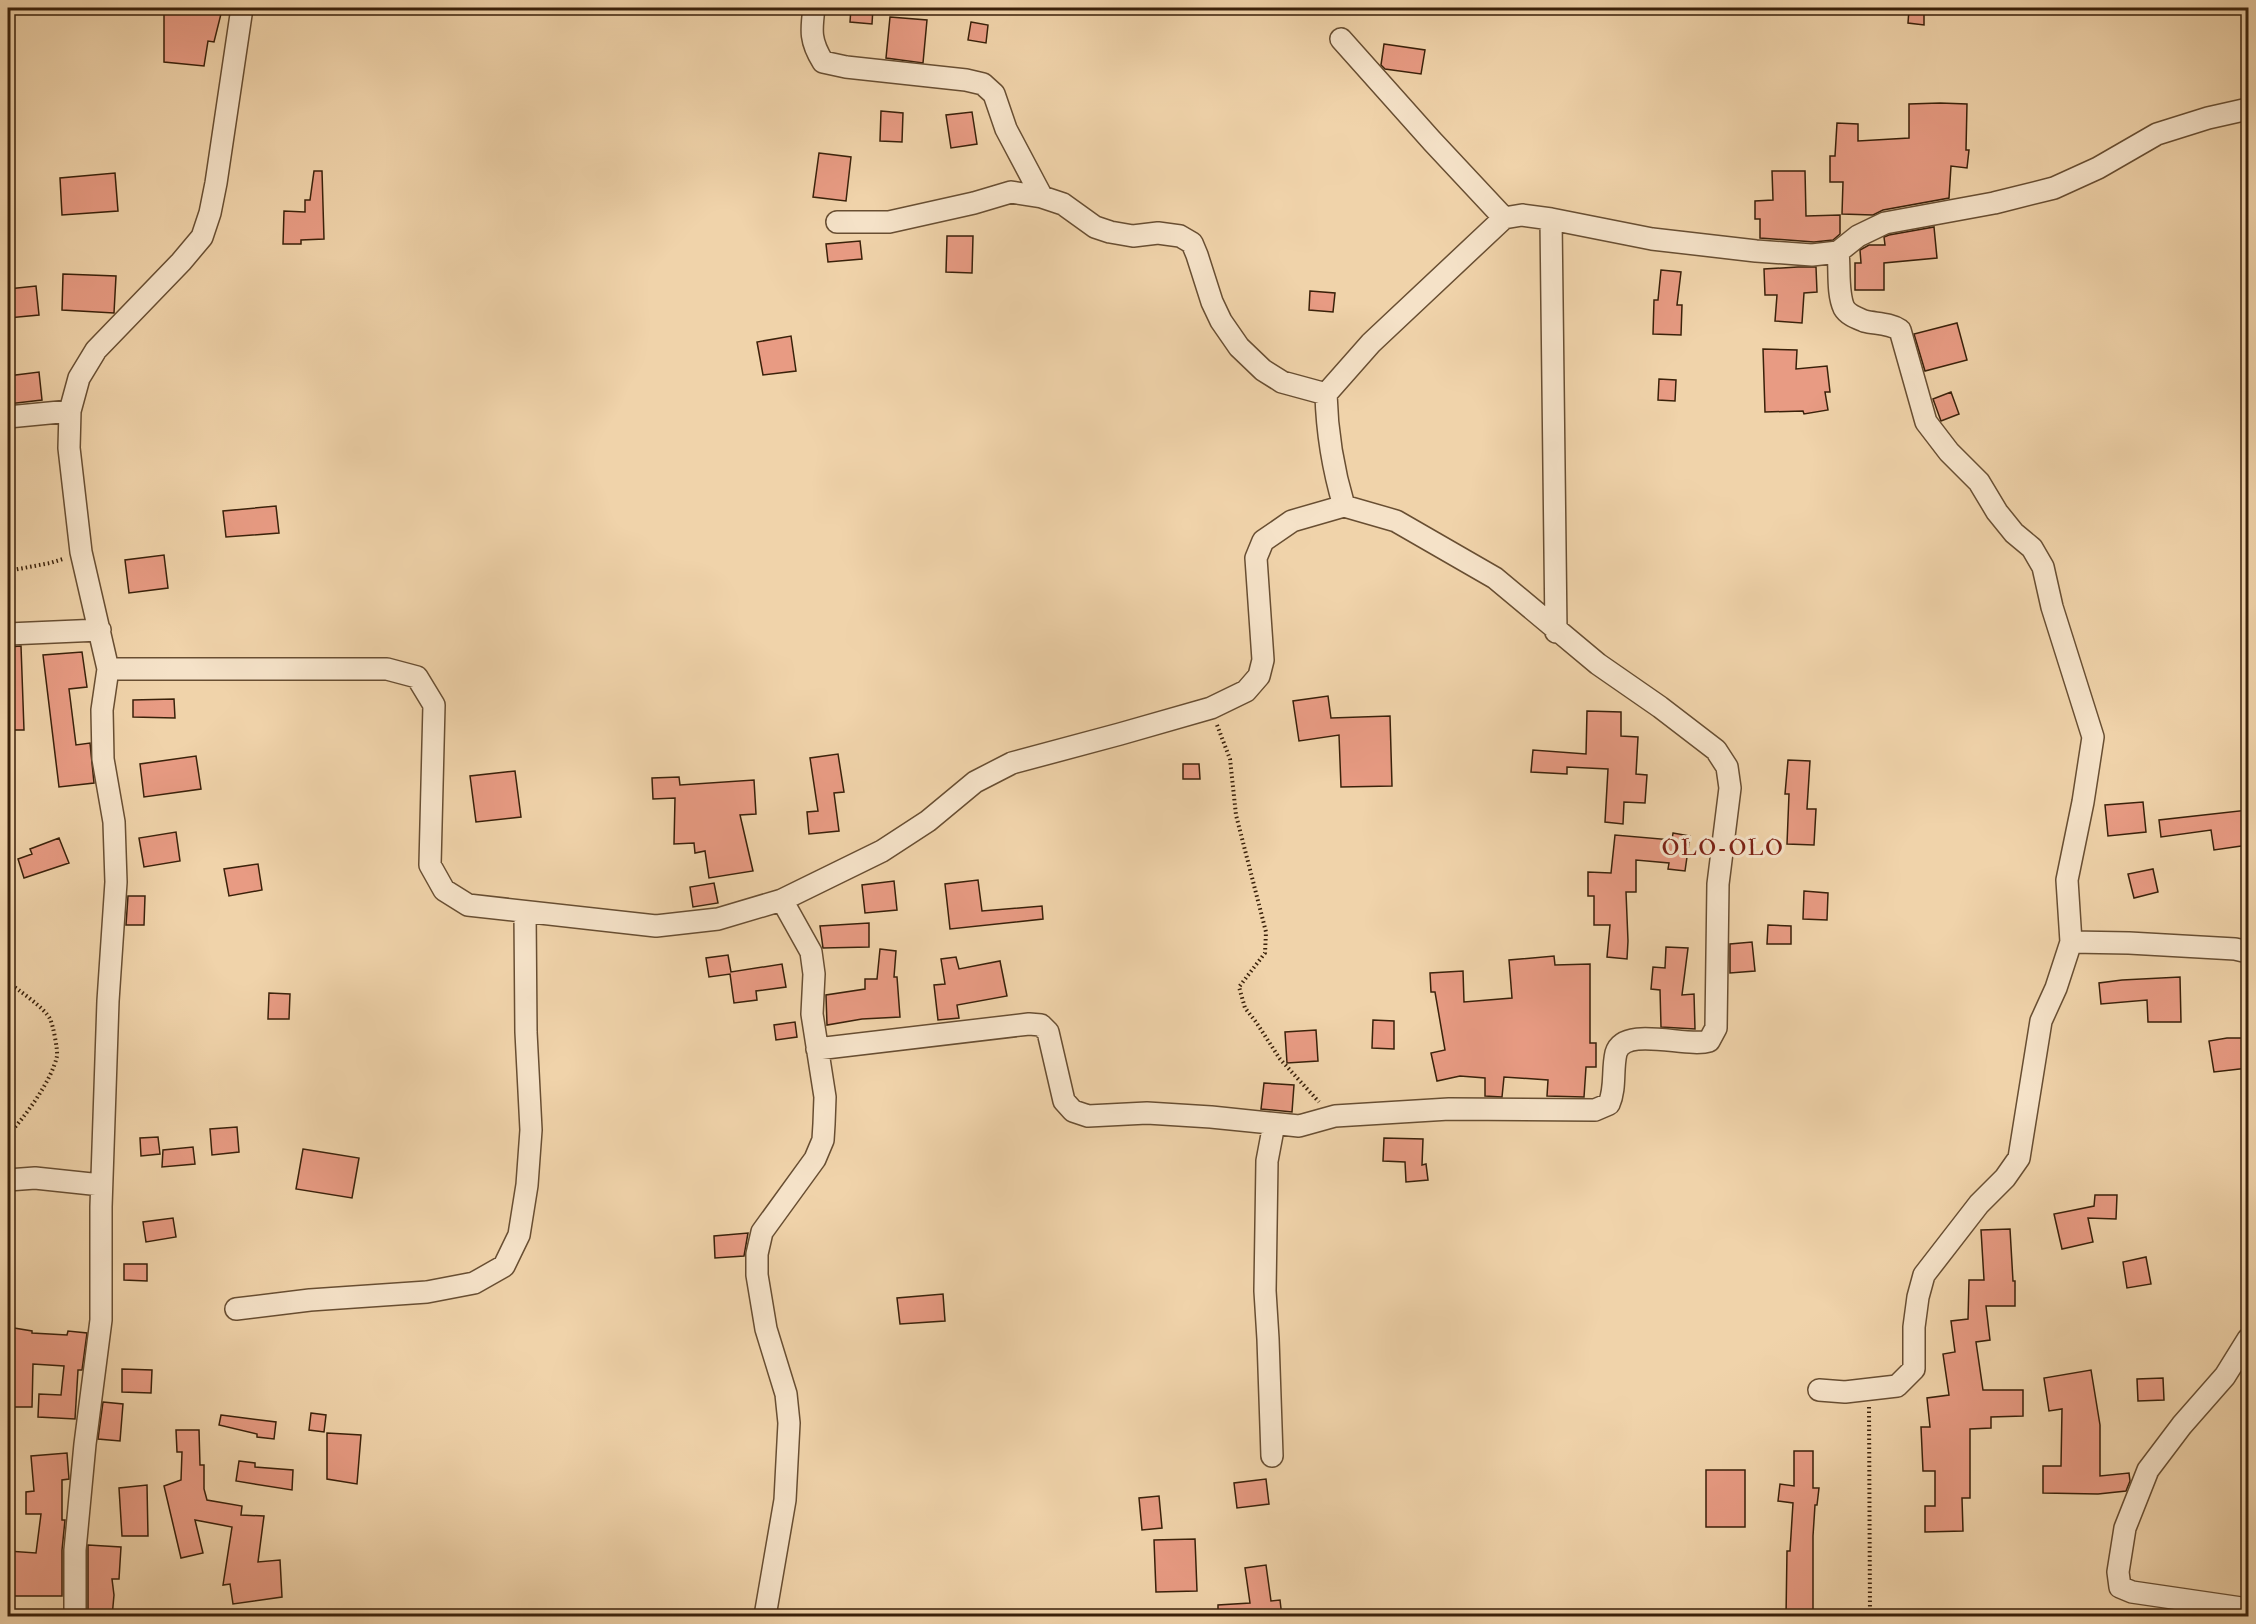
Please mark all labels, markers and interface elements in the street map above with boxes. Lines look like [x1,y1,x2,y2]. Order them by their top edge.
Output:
district label: OLO-OLO [1662,834,1784,862]

